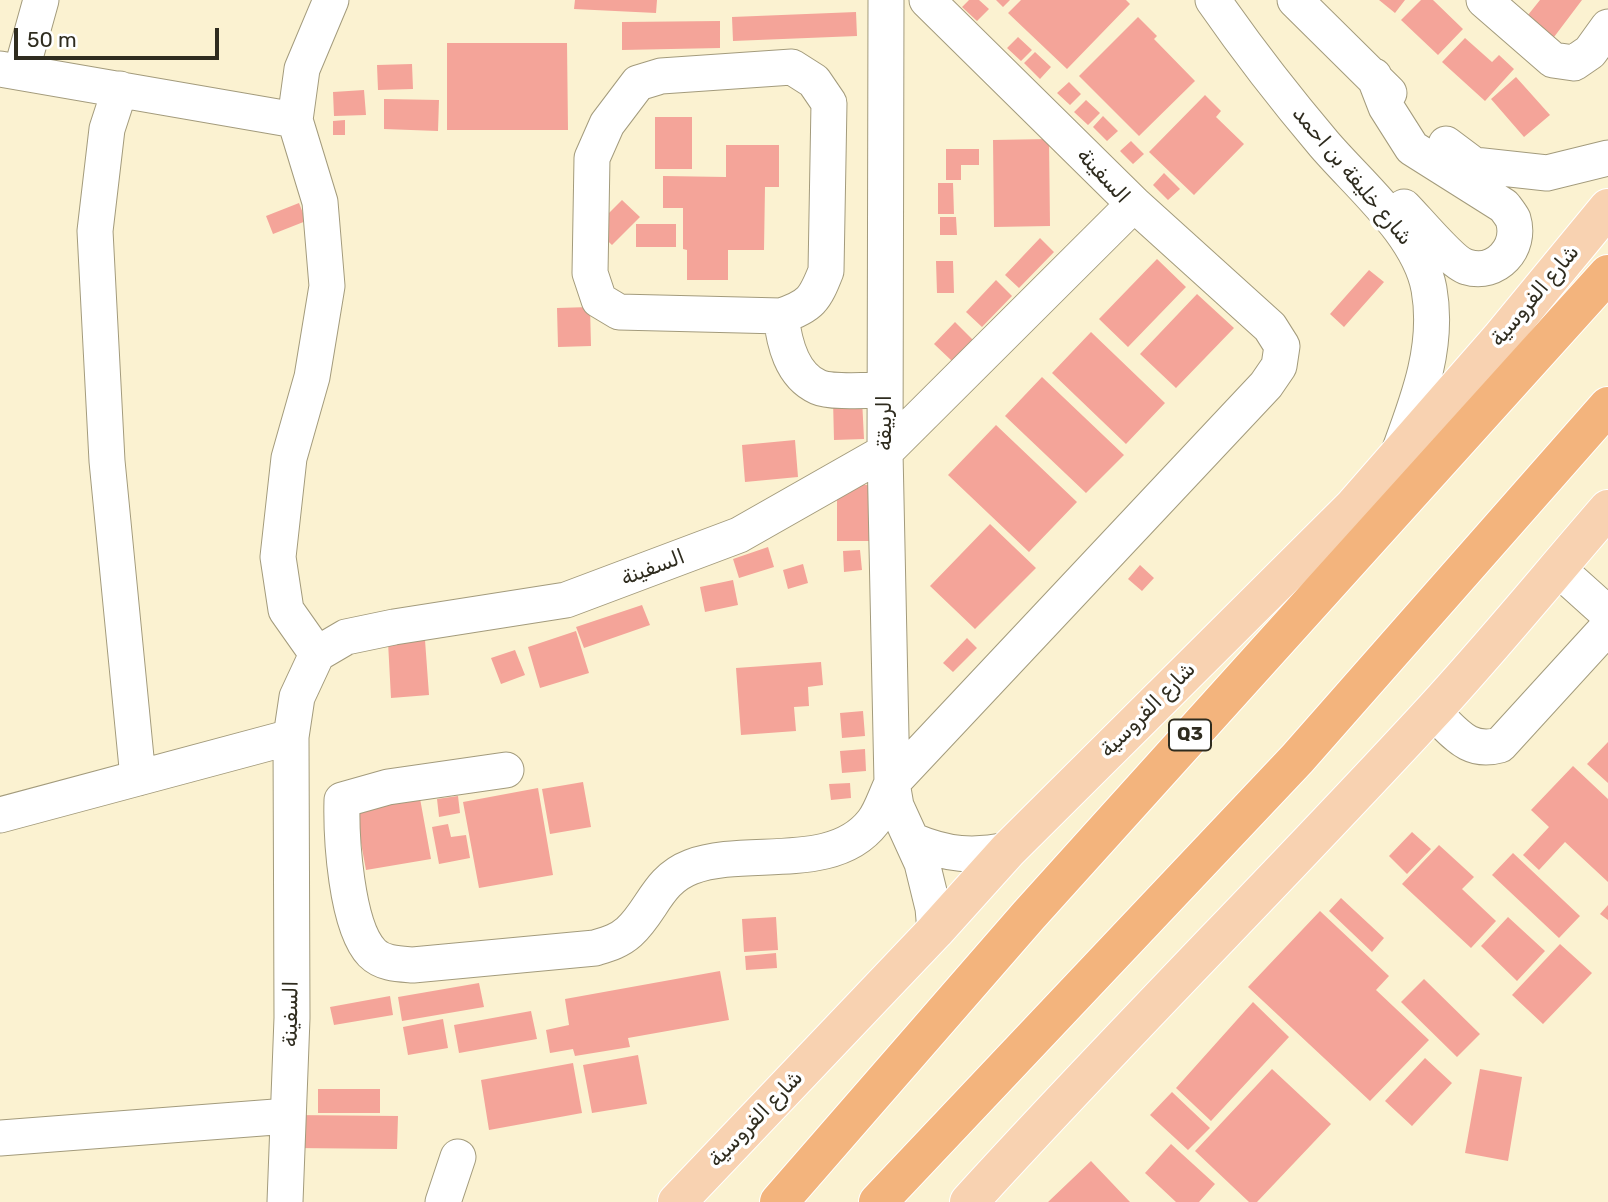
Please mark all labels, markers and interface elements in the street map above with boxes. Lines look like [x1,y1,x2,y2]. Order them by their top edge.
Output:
scale bar [18,14,222,58]
text: 50 m [27,27,77,52]
street label: شارع خليفة بن احمد [1287,101,1417,251]
street label: السفينة [1071,143,1135,209]
street label: شارع الفروسية [1485,240,1585,352]
street label: الربيقة [872,395,898,451]
street label: السفينة [618,544,688,592]
street label: شارع الفروسية [1095,657,1201,763]
road number: Q3 [1169,720,1211,750]
street label: السفينة [278,981,304,1047]
street label: شارع الفروسية [704,1065,808,1173]

